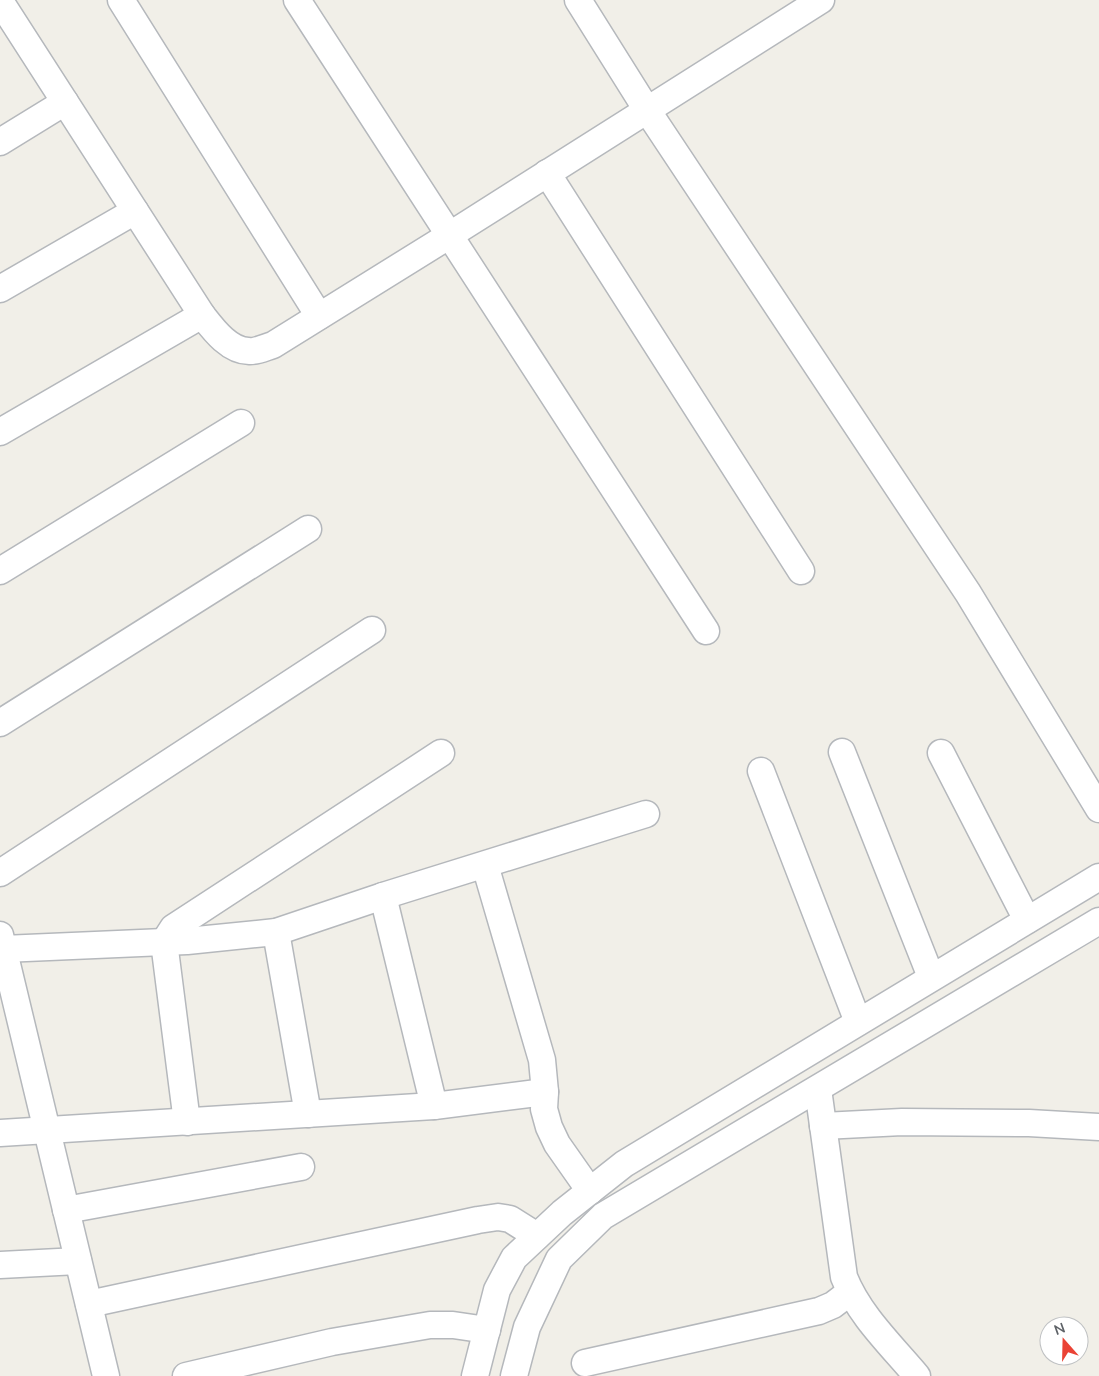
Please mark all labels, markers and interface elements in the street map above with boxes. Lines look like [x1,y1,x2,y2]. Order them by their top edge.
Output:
north arrow [1039,1316,1089,1366]
text: N [1052,1319,1068,1339]

